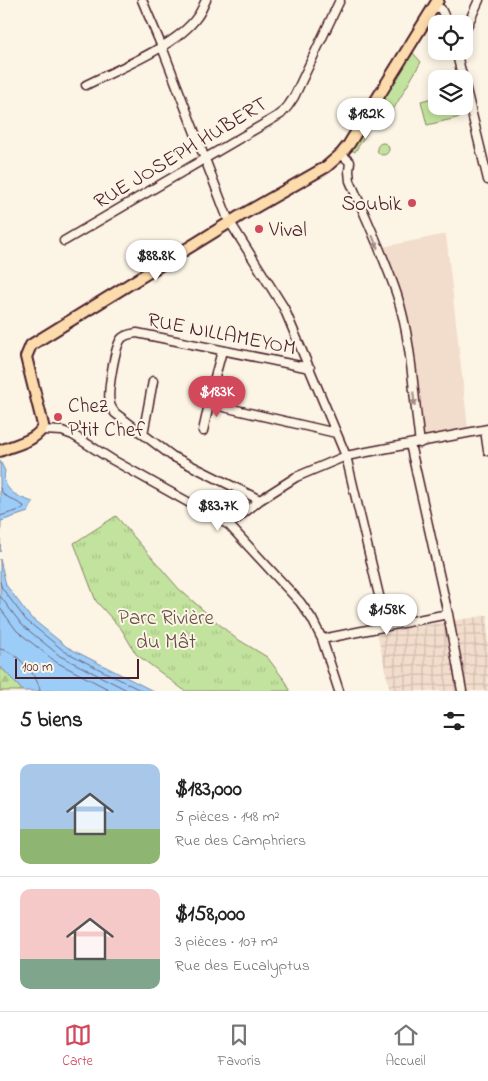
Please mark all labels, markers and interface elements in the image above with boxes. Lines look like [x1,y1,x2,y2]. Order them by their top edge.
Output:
map controls [428,15,473,115]
button: locate [428,15,473,60]
button: layers [428,70,473,115]
street label: RUE JOSEPH HUBERT [89,90,273,217]
pin: $182K [331,98,401,140]
text: $182K [348,102,384,126]
place label: Soubik [342,190,403,220]
marker: Soubik [406,197,418,209]
place label: Vival [268,216,307,246]
marker: Vival [253,223,265,235]
one-way arrow [372,235,380,249]
pin: $88.8K [115,240,197,282]
text: $88.8K [137,244,175,268]
street label: RUE NILLAMEYOM [145,306,298,364]
pin: $183K [182,376,252,418]
text: $183K [199,380,235,404]
one-way arrow [410,391,418,407]
place label: Chez P'tit Chef [68,392,145,446]
marker: Chez P'tit Chef [52,411,64,423]
pin: $83.7K [177,490,259,532]
text: $83.7K [198,494,238,518]
pin: $158K [352,594,422,636]
text: $158K [368,598,406,622]
park label: Parc Rivière du Mât [118,604,215,658]
scale bar [15,656,139,679]
text: 100 m [22,657,53,678]
text: 5 biens [20,706,83,736]
icon: filters [440,707,468,735]
text: $183,000 [175,775,242,805]
icon: home [60,784,120,844]
text: 5 pièces · 148 m² [175,805,280,829]
text: Rue des Camphriers [175,829,306,853]
text: $158,000 [175,900,245,930]
icon: home [60,909,120,969]
text: 3 pièces · 107 m² [175,930,278,954]
text: Rue des Eucalyptus [175,954,310,978]
tab: Carte [62,1021,93,1072]
tab: Favoris [218,1021,261,1072]
tab: Accueil [385,1021,426,1072]

